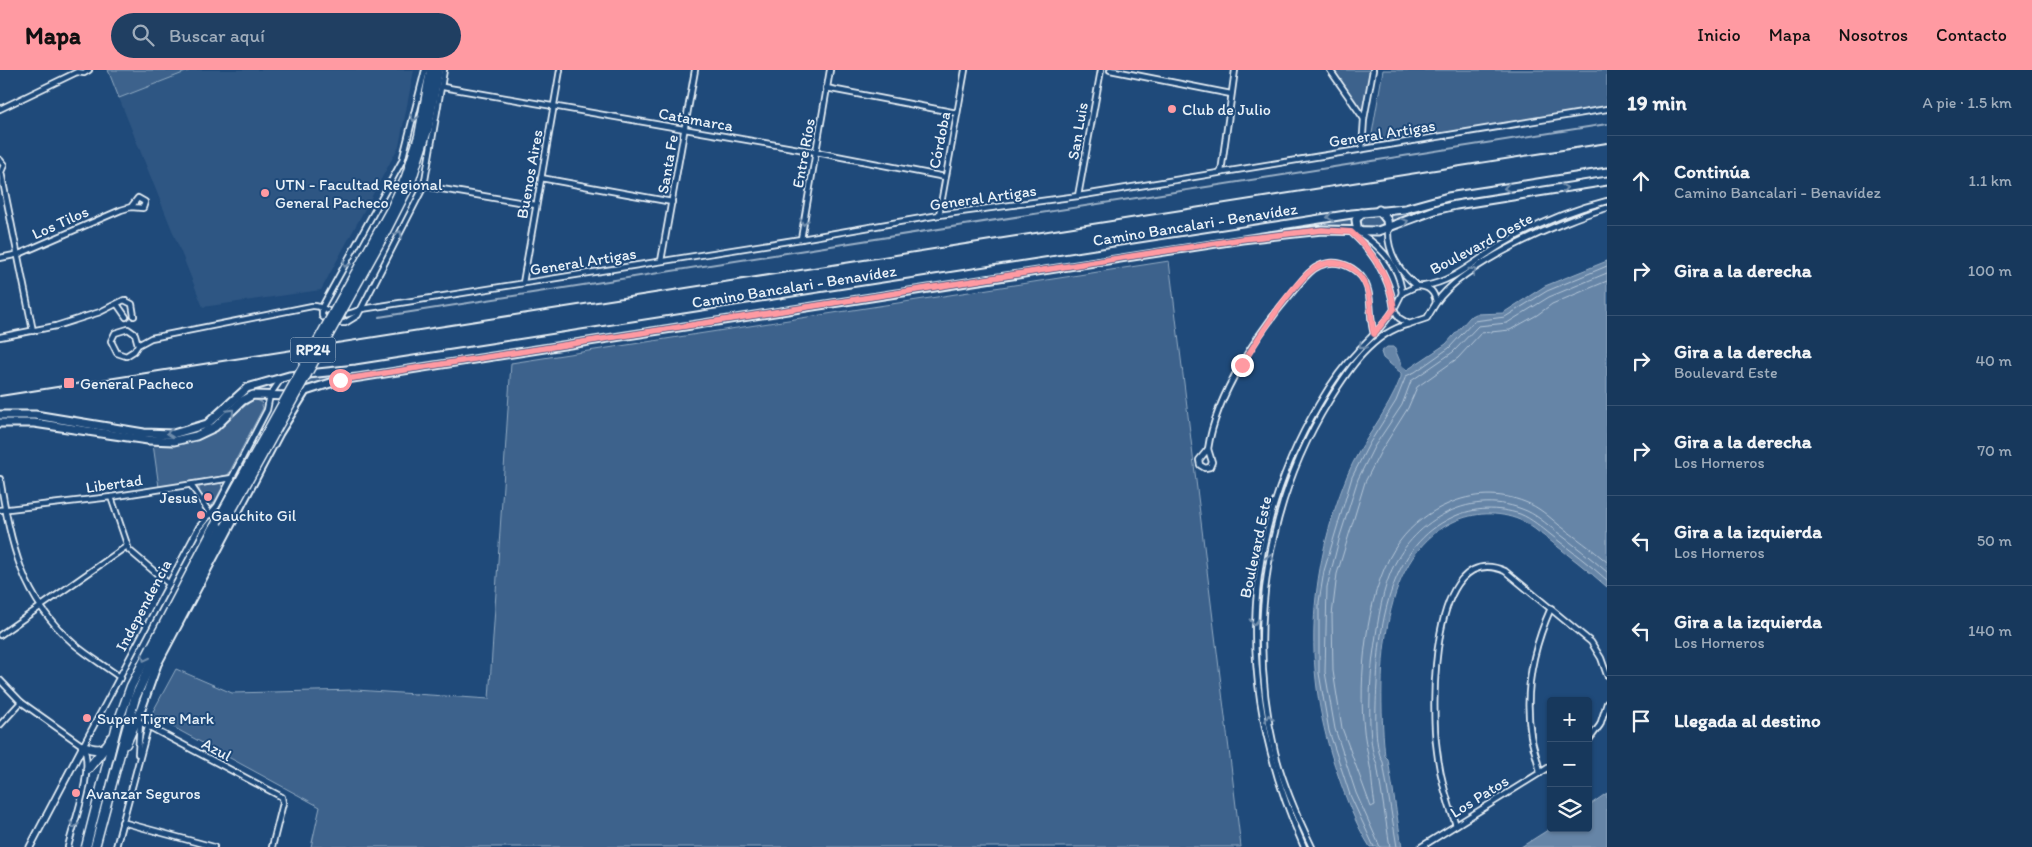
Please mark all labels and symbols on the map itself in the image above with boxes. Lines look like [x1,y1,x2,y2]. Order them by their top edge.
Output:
place label: Club de Julio [1182,100,1271,119]
street label: San Luis [1063,101,1092,161]
marker: Club de Julio [1166,103,1178,115]
street label: Catamarca [657,104,736,136]
street label: Córdoba [925,110,954,170]
one-way arrow [409,113,420,122]
street label: General Artigas [1327,116,1437,151]
street label: Entre Ríos [788,117,819,189]
street label: Buenos Aires [512,128,547,220]
street label: Santa Fe [653,133,682,195]
place label: UTN - Facultad Regional General Pacheco [275,175,443,212]
street label: General Artigas [928,181,1038,214]
one-way arrow [1503,182,1511,192]
one-way arrow [1560,183,1568,194]
marker: UTN - Facultad Regional General Pacheco [259,187,271,199]
street label: Camino Bancalari - Benavídez [1091,199,1299,250]
street label: Los Tilos [29,202,91,243]
street label: Boulevard Oeste [1426,208,1536,279]
one-way arrow [1325,212,1334,222]
one-way arrow [799,217,809,226]
one-way arrow [1401,218,1409,228]
one-way arrow [393,230,403,239]
street label: General Artigas [528,244,638,279]
one-way arrow [342,259,352,268]
street label: Camino Bancalari - Benavídez [690,261,898,312]
one-way arrow [1467,268,1476,277]
road number: RP24 [290,338,336,362]
one-way arrow [1359,340,1368,349]
route end [1231,354,1254,377]
route start [329,369,352,392]
place label: General Pacheco [80,374,194,393]
marker: General Pacheco [62,376,76,390]
one-way arrow [225,409,234,418]
one-way arrow [165,428,173,439]
street label: Libertad [84,470,144,497]
place label: Jesus [160,488,198,507]
marker: Jesus [202,491,214,503]
street label: Boulevard Este [1235,494,1276,600]
place label: Gauchito Gil [211,506,297,525]
marker: Gauchito Gil [195,509,207,521]
one-way arrow [1264,553,1275,561]
street label: Independencia [111,556,176,654]
one-way arrow [1249,618,1259,626]
one-way arrow [141,652,151,661]
place label: Super Tigre Mark [97,709,215,728]
marker: Super Tigre Mark [81,712,93,724]
one-way arrow [1264,714,1274,723]
street label: Azul [199,734,235,765]
street label: Los Patos [1447,771,1512,822]
place label: Avanzar Seguros [86,784,201,803]
marker: Avanzar Seguros [70,787,82,799]
one-way arrow [69,820,79,828]

